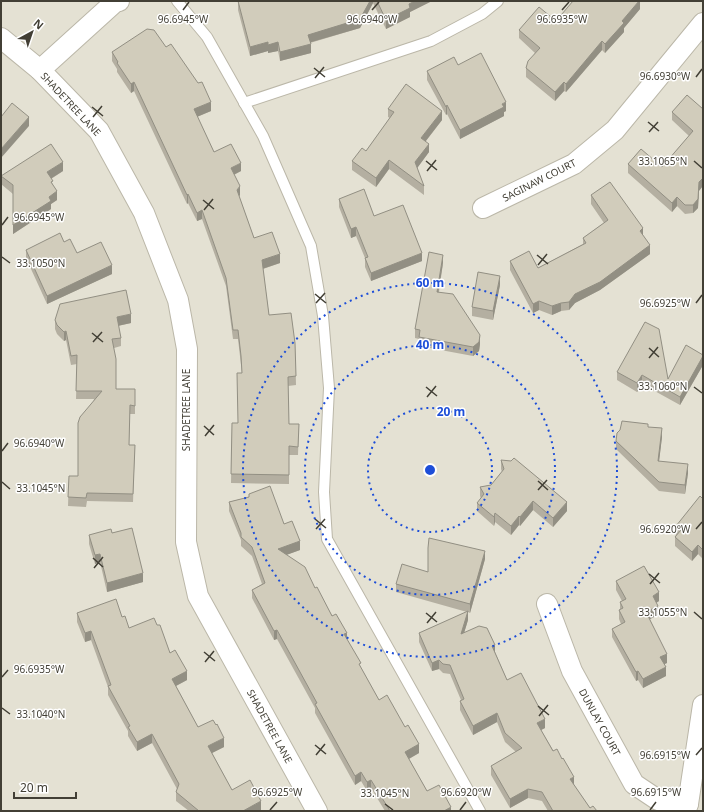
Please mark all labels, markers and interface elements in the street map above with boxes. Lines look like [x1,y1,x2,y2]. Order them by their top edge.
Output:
north arrow [12,12,52,52]
text: 96.6945°W [158,12,209,26]
text: 96.6940°W [347,12,398,26]
text: 96.6935°W [537,12,588,26]
text: N [30,15,47,33]
street label: SHADETREE LANE [38,69,104,139]
text: 96.6930°W [640,69,691,83]
text: 33.1065°N [639,154,687,168]
street label: SAGINAW COURT [500,155,579,205]
text: 96.6945°W [14,210,65,224]
text: 33.1050°N [17,256,65,270]
text: 60 m [416,274,444,291]
text: 96.6925°W [640,296,691,310]
text: 40 m [416,336,444,353]
street label: SHADETREE LANE [179,369,193,451]
text: 33.1060°N [639,379,687,393]
text: 20 m [437,403,465,420]
text: 96.6940°W [14,436,65,450]
centre of rings [423,463,437,477]
text: 33.1045°N [17,481,65,495]
text: 96.6920°W [640,522,691,536]
text: 33.1055°N [639,605,687,619]
text: 96.6935°W [14,662,65,676]
street label: DUNLAY COURT [576,686,624,758]
street label: SHADETREE LANE [244,687,296,765]
text: 33.1040°N [17,707,65,721]
text: 96.6915°W [640,748,691,762]
scale bar [14,774,76,800]
text: 20 m [20,779,48,796]
text: 96.6925°W [252,785,303,799]
text: 96.6920°W [441,785,492,799]
text: 96.6915°W [631,785,682,799]
text: 33.1045°N [361,786,409,800]

